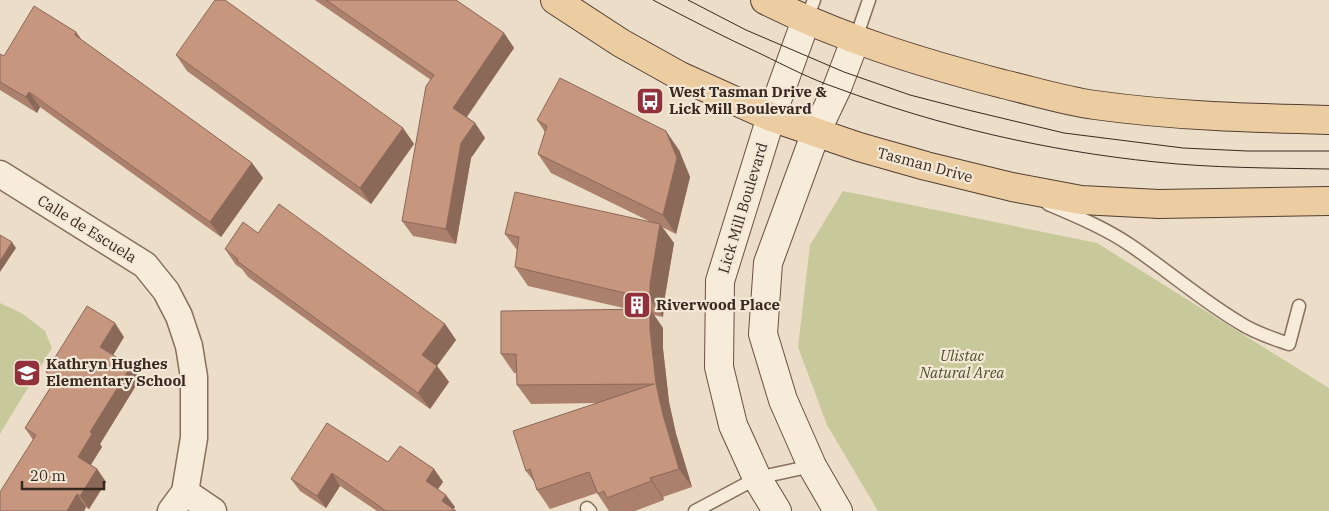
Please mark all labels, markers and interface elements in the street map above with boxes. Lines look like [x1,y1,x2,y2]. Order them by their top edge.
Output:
place label: West Tasman Drive & Lick Mill Boulevard [669,82,827,118]
bus stop icon: West Tasman Drive & Lick Mill Boulevard [635,86,665,116]
street label: Lick Mill Boulevard [714,140,771,276]
street label: Tasman Drive [875,143,975,186]
street label: Calle de Escuela [34,190,140,267]
building icon: Riverwood Place [622,290,652,320]
place label: Riverwood Place [656,295,780,314]
park label: Ulistac Natural Area [919,346,1005,382]
place label: Kathryn Hughes Elementary School [46,354,186,390]
school or university icon: Kathryn Hughes Elementary School [12,358,42,388]
scale bar [22,458,105,490]
text: 20 m [30,466,66,485]

